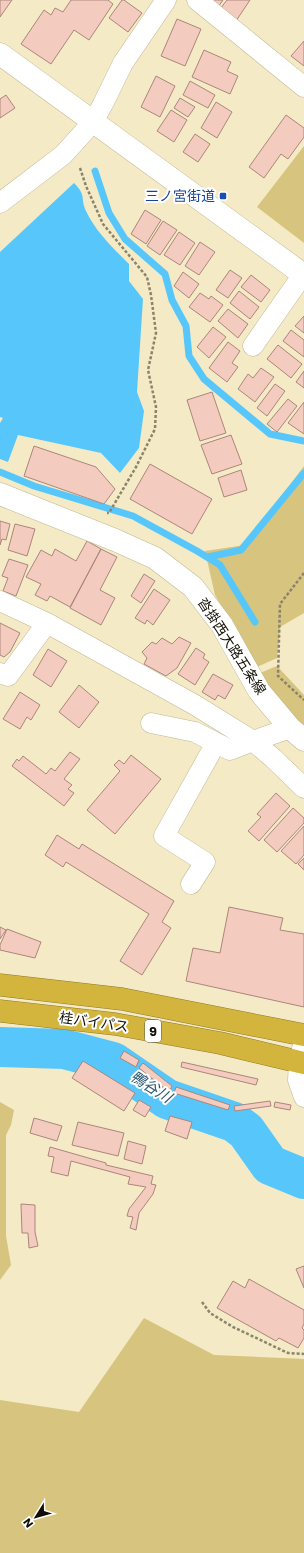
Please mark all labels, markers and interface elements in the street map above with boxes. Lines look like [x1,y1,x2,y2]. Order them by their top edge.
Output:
place label: 三ノ宮街道 [145,186,215,206]
marker: 三ノ宮街道 [218,191,228,201]
street label: 沓掛西大路五条線 [193,594,271,698]
street label: 桂バイパス [58,1007,130,1037]
road number: 9 [145,1020,161,1042]
water label: 鴨谷川 [127,1066,178,1108]
north arrow [16,1497,56,1537]
text: N [19,1515,37,1531]

